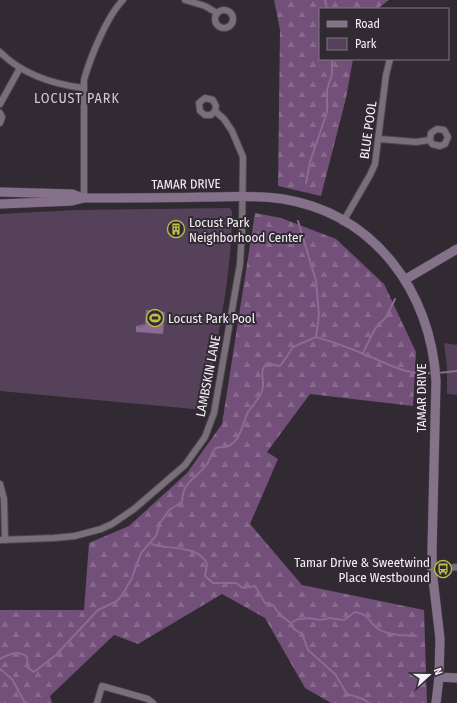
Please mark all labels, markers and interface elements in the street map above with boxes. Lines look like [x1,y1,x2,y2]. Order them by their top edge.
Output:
legend [319,8,449,60]
text: Road [355,17,380,31]
text: Park [355,37,377,51]
district label: LOCUST PARK [34,90,120,107]
street label: BLUE POOL [357,100,380,160]
street label: TAMAR DRIVE [151,176,221,192]
place label: Locust Park Neighborhood Center [189,215,303,245]
building icon: Locust Park Neighborhood Center [166,219,186,239]
sports icon: Locust Park Pool [145,308,165,328]
place label: Locust Park Pool [168,311,256,326]
street label: LAMBSKIN LANE [193,334,223,418]
street label: TAMAR DRIVE [414,363,429,433]
place label: Tamar Drive & Sweetwind Place Westbound [294,555,430,585]
bus stop icon: Tamar Drive & Sweetwind Place Westbound [433,559,453,579]
north arrow [409,655,449,695]
text: N [431,666,445,677]

